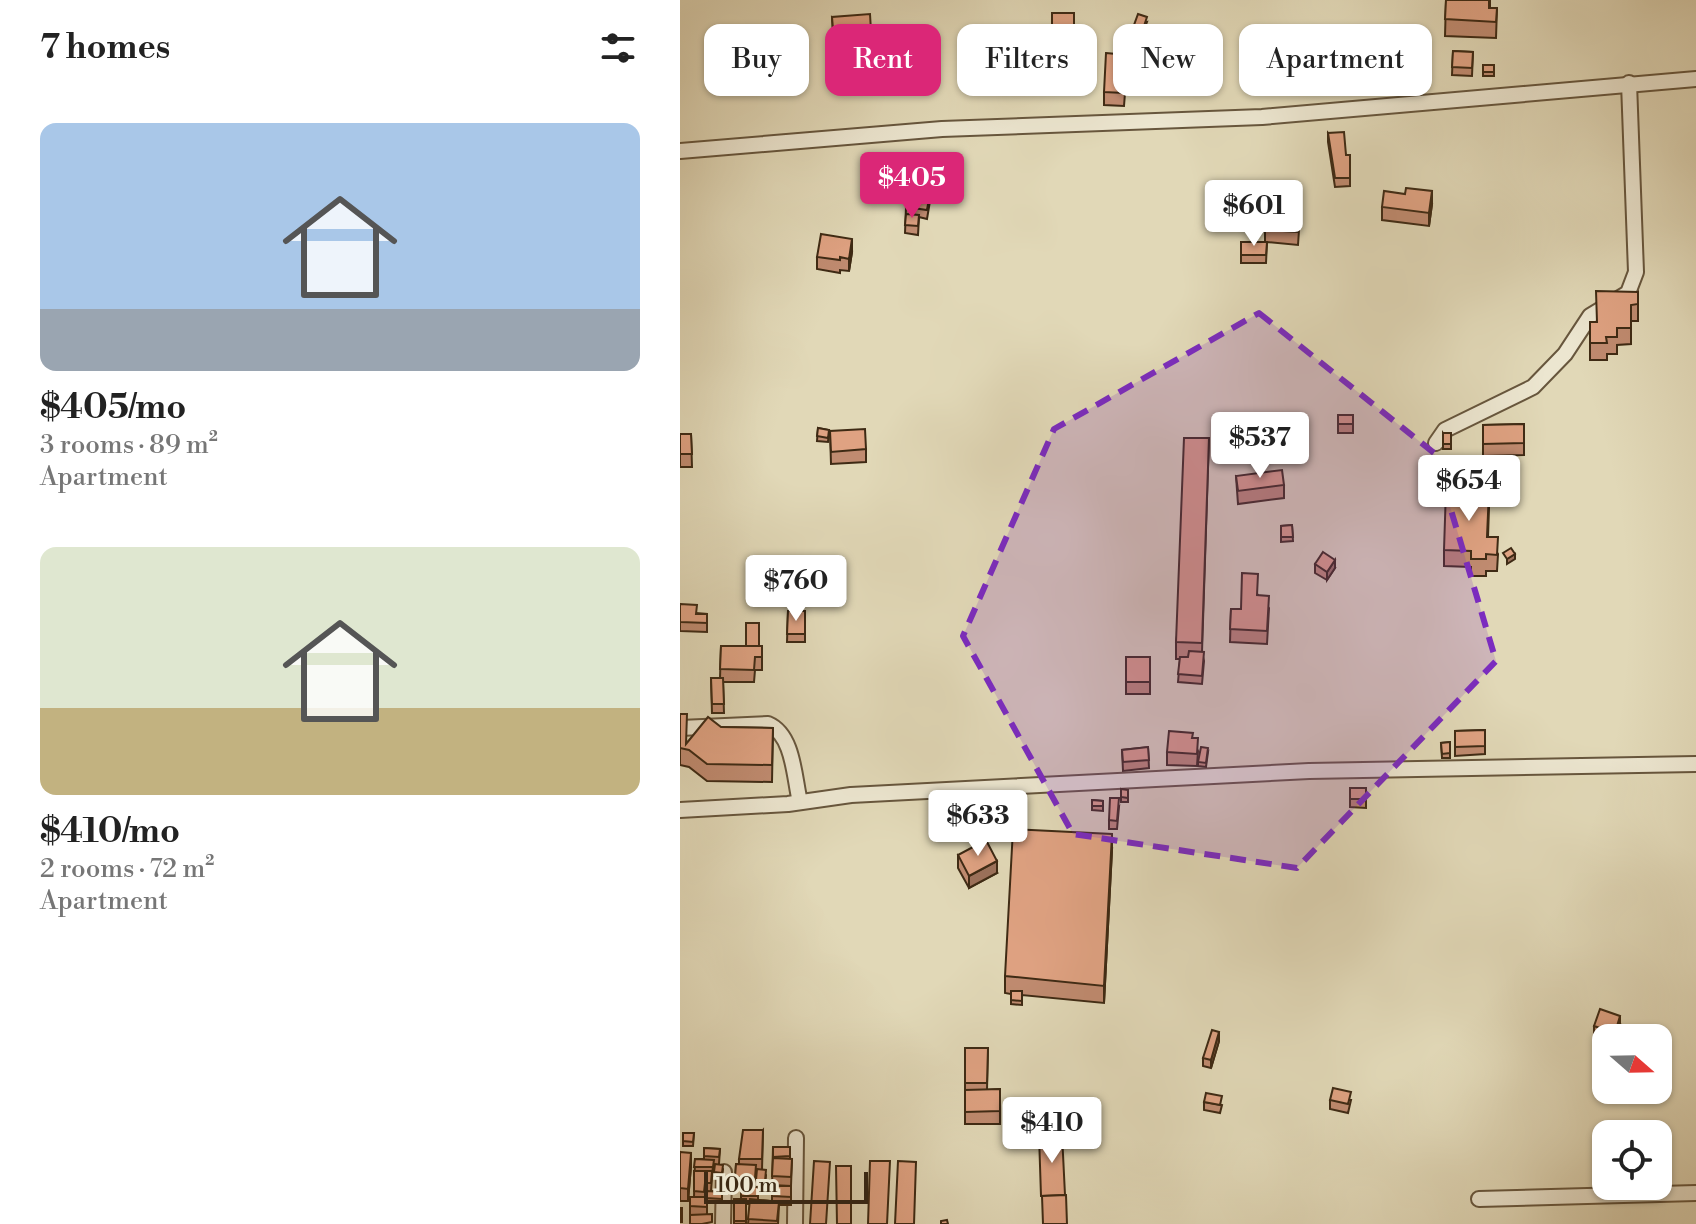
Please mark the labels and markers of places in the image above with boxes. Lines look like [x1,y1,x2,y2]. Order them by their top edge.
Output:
pin: $405 [865,152,959,220]
pin: $601 [1207,180,1301,248]
pin: $537 [1213,412,1307,480]
pin: $654 [1422,455,1516,523]
pin: $760 [749,555,843,623]
pin: $633 [931,790,1025,858]
pin: $410 [1005,1097,1099,1165]

